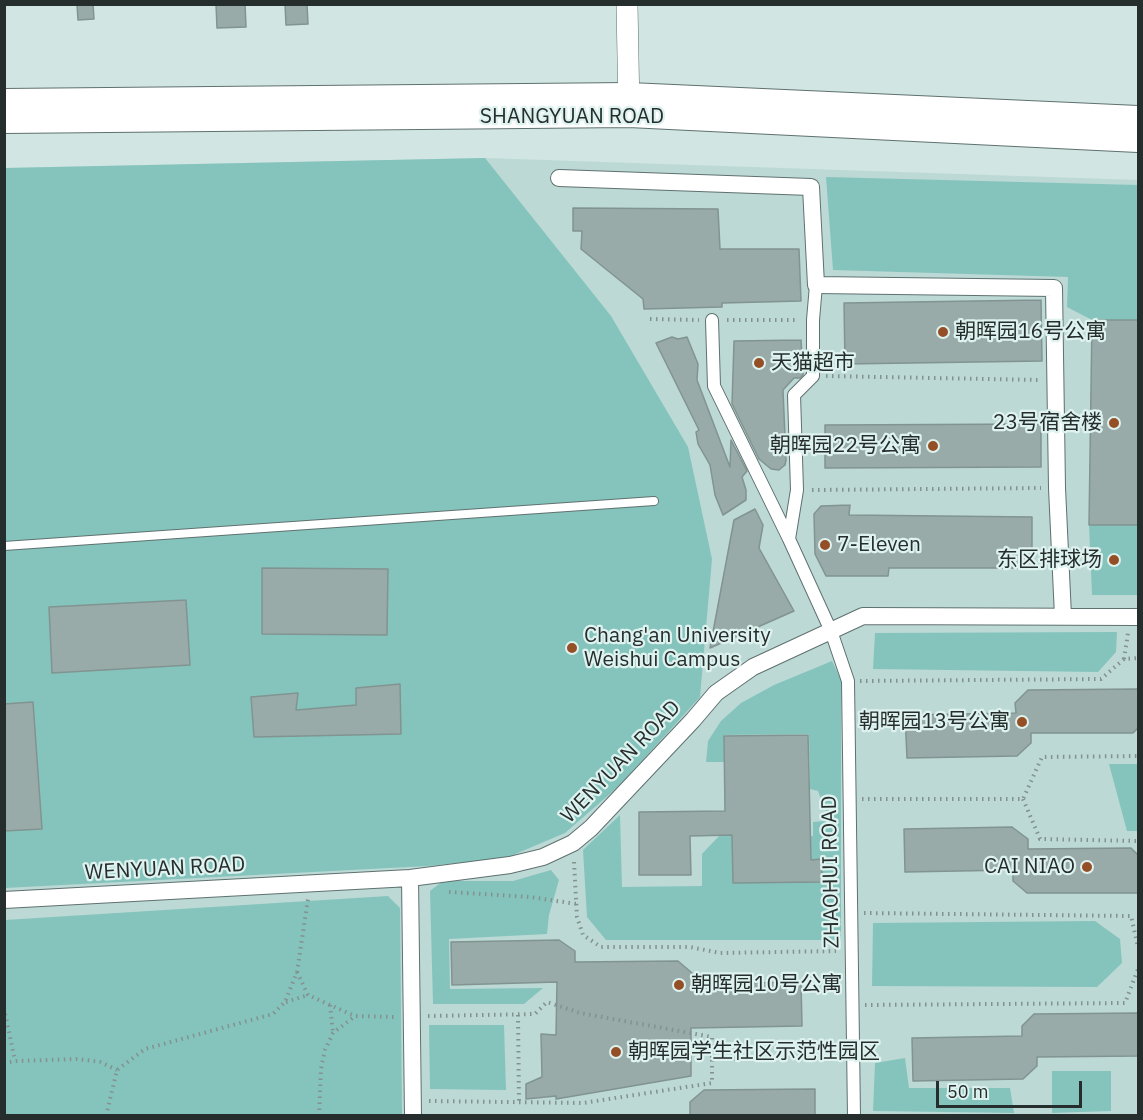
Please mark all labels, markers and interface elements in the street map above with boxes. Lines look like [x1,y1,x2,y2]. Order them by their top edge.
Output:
street label: SHANGYUAN ROAD [480,104,664,130]
place label: 朝晖园16号公寓 [955,319,1106,345]
marker: 朝晖园16号公寓 [936,325,950,339]
place label: 天猫超市 [771,350,855,376]
marker: 天猫超市 [752,356,766,370]
place label: 23号宿舍楼 [993,410,1102,436]
marker: 23号宿舍楼 [1107,416,1121,430]
place label: 朝晖园22号公寓 [770,433,921,459]
marker: 朝晖园22号公寓 [926,439,940,453]
place label: 7-Eleven [837,532,921,558]
marker: 7-Eleven [818,538,832,552]
place label: 东区排球场 [997,547,1102,573]
marker: 东区排球场 [1107,553,1121,567]
place label: Chang'an University Weishui Campus [584,623,771,673]
marker: Chang'an University Weishui Campus [565,641,579,655]
street label: WENYUAN ROAD [556,695,686,829]
place label: 朝晖园13号公寓 [859,709,1010,735]
marker: 朝晖园13号公寓 [1015,715,1029,729]
street label: ZHAOHUI ROAD [817,795,845,949]
street label: WENYUAN ROAD [84,852,246,886]
place label: CAI NIAO [984,854,1075,880]
marker: CAI NIAO [1080,860,1094,874]
place label: 朝晖园10号公寓 [691,972,842,998]
marker: 朝晖园10号公寓 [672,978,686,992]
place label: 朝晖园学生社区示范性园区 [628,1039,880,1065]
marker: 朝晖园学生社区示范性园区 [609,1045,623,1059]
scale bar [939,1069,1084,1107]
text: 50 m [947,1080,989,1103]

